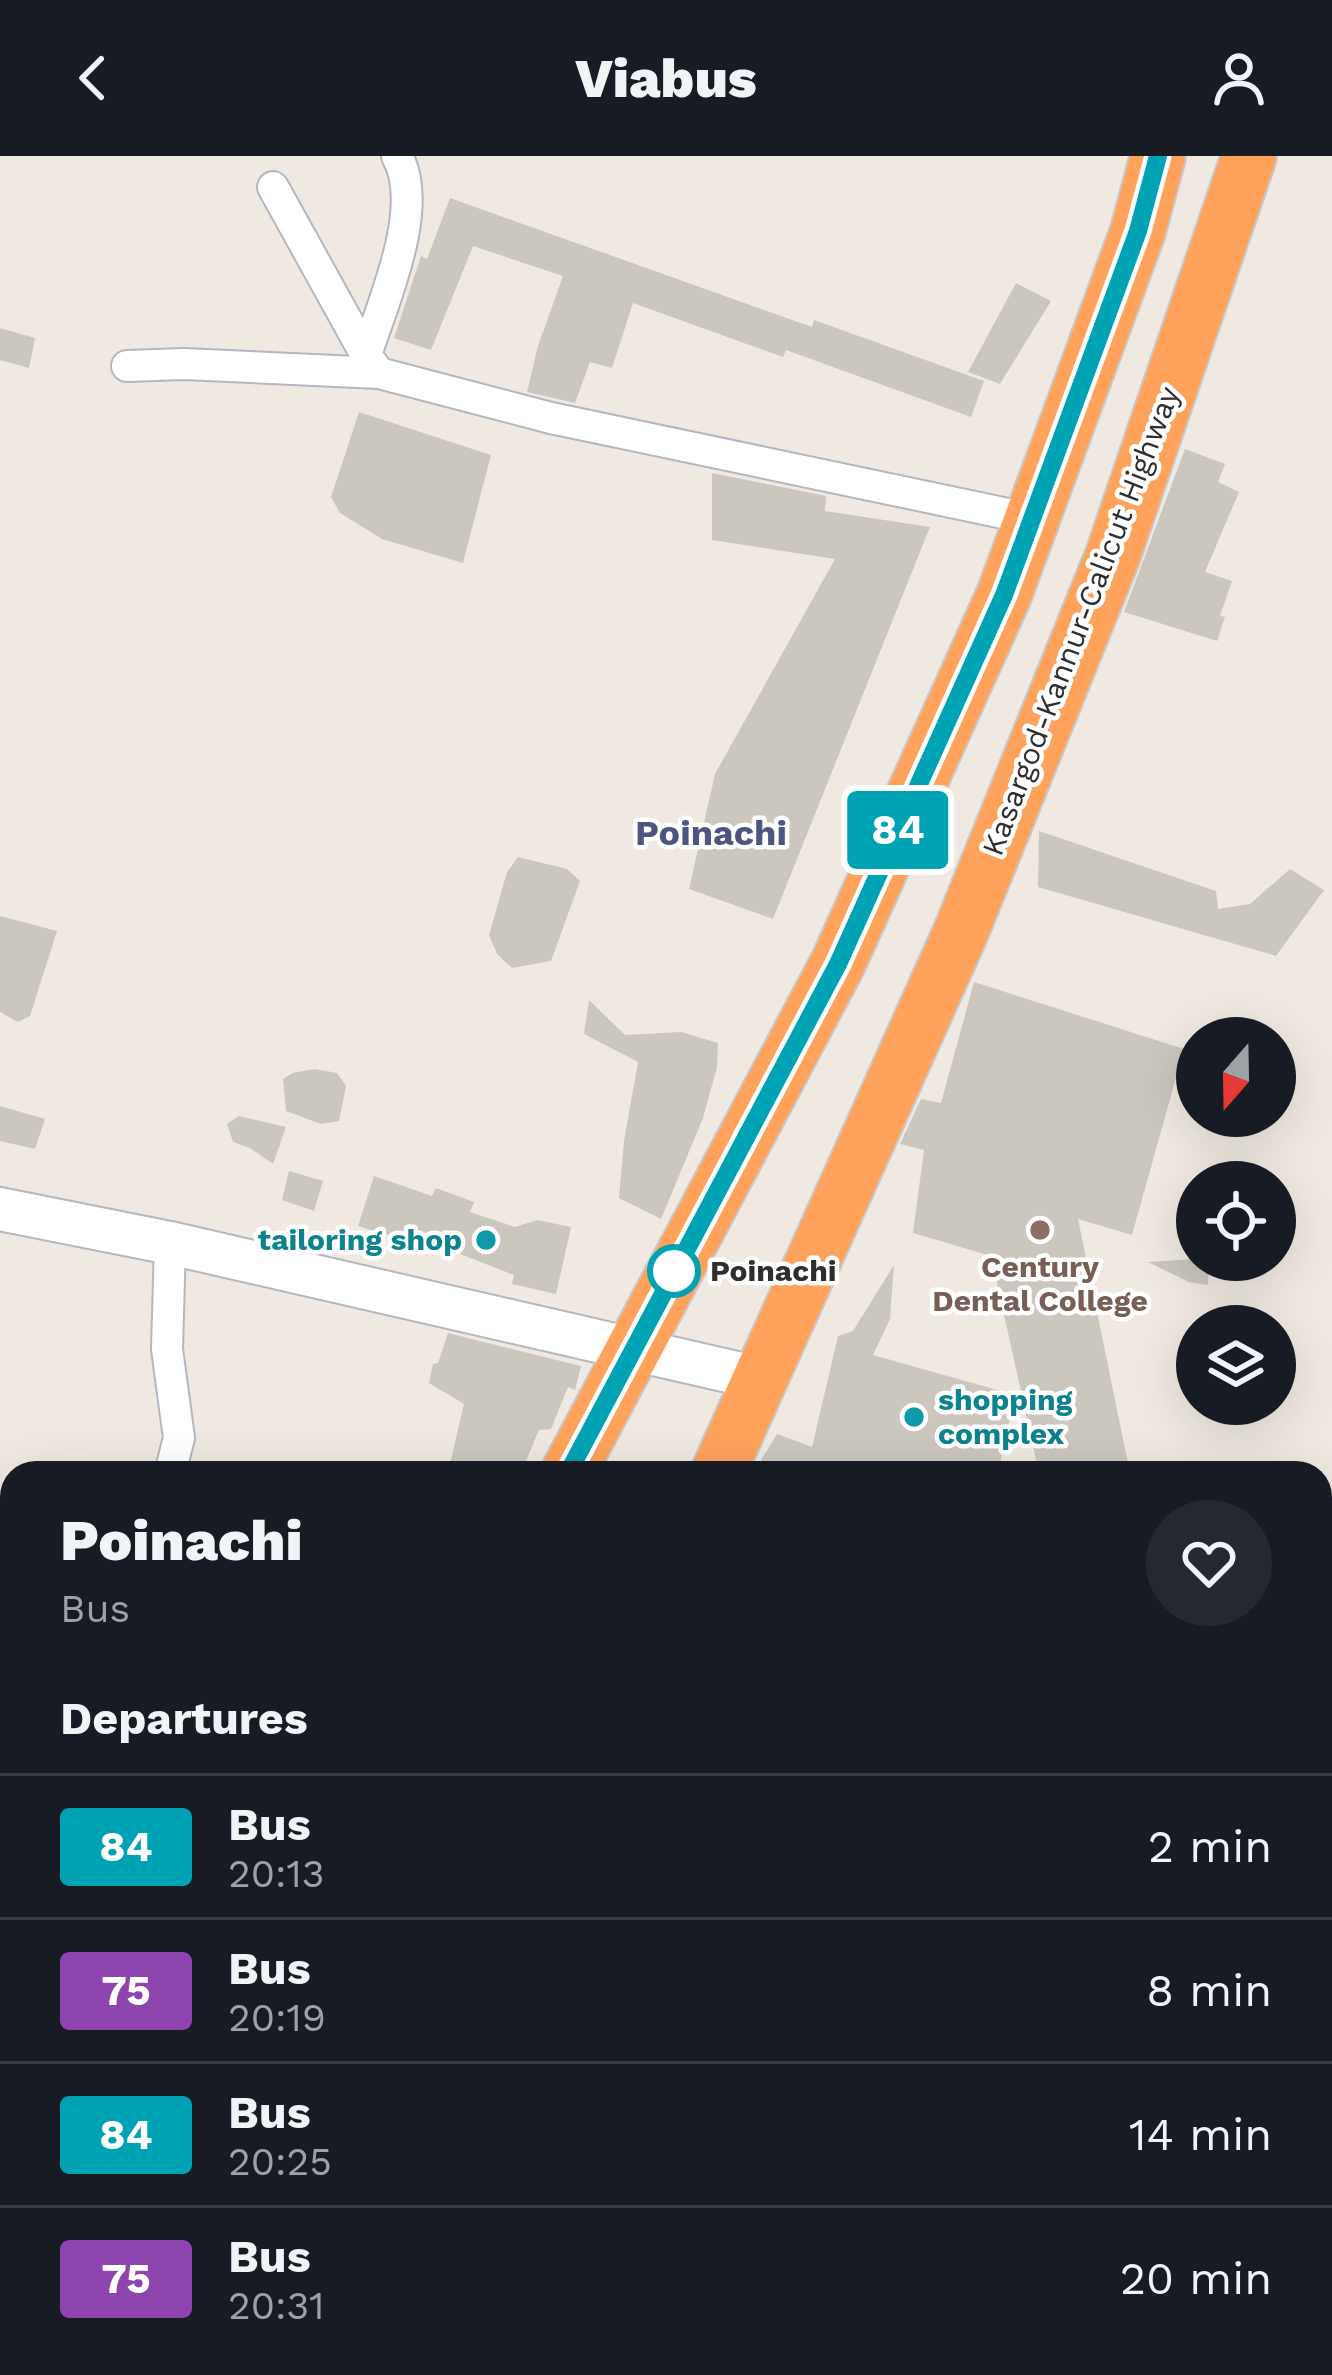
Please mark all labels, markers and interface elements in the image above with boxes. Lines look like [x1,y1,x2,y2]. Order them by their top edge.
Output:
icon: back [60,45,126,111]
icon: person [1206,45,1272,111]
text: Viabus [575,47,757,110]
street label: Kasargod-Kannur-Calicut Highway [975,381,1187,860]
line badge: 84 [844,791,952,869]
text: 84 [871,805,925,854]
district label: Poinachi [635,812,787,854]
north arrow [1176,1017,1296,1137]
map controls [1176,1017,1296,1425]
button: locate [1176,1161,1296,1281]
marker: Century Dental College [1027,1217,1053,1243]
place label: tailoring shop [258,1222,462,1257]
marker: tailoring shop [473,1227,499,1253]
marker: Poinachi [649,1246,699,1296]
place label: Century Dental College [932,1249,1148,1318]
place label: Poinachi [710,1253,836,1288]
button: layers [1176,1305,1296,1425]
place label: shopping complex [938,1382,1073,1451]
marker: shopping complex [901,1404,927,1430]
button: heart [1146,1500,1272,1626]
text: Poinachi [60,1507,303,1574]
text: Bus [60,1586,130,1631]
text: Departures [60,1692,308,1745]
text: Bus [228,1798,311,1851]
text: 2 min [1148,1820,1272,1873]
text: 84 [99,1822,153,1871]
text: 20:13 [228,1851,325,1896]
text: Bus [228,1942,311,1995]
text: 8 min [1146,1964,1272,2017]
text: 75 [101,1966,151,2015]
text: 20:19 [228,1995,326,2040]
text: Bus [228,2086,311,2139]
text: 14 min [1129,2108,1272,2161]
text: 84 [99,2110,153,2159]
text: 20:25 [228,2139,332,2184]
text: Bus [228,2230,311,2283]
text: 20 min [1120,2252,1272,2305]
text: 75 [101,2254,151,2303]
text: 20:31 [228,2283,325,2328]

